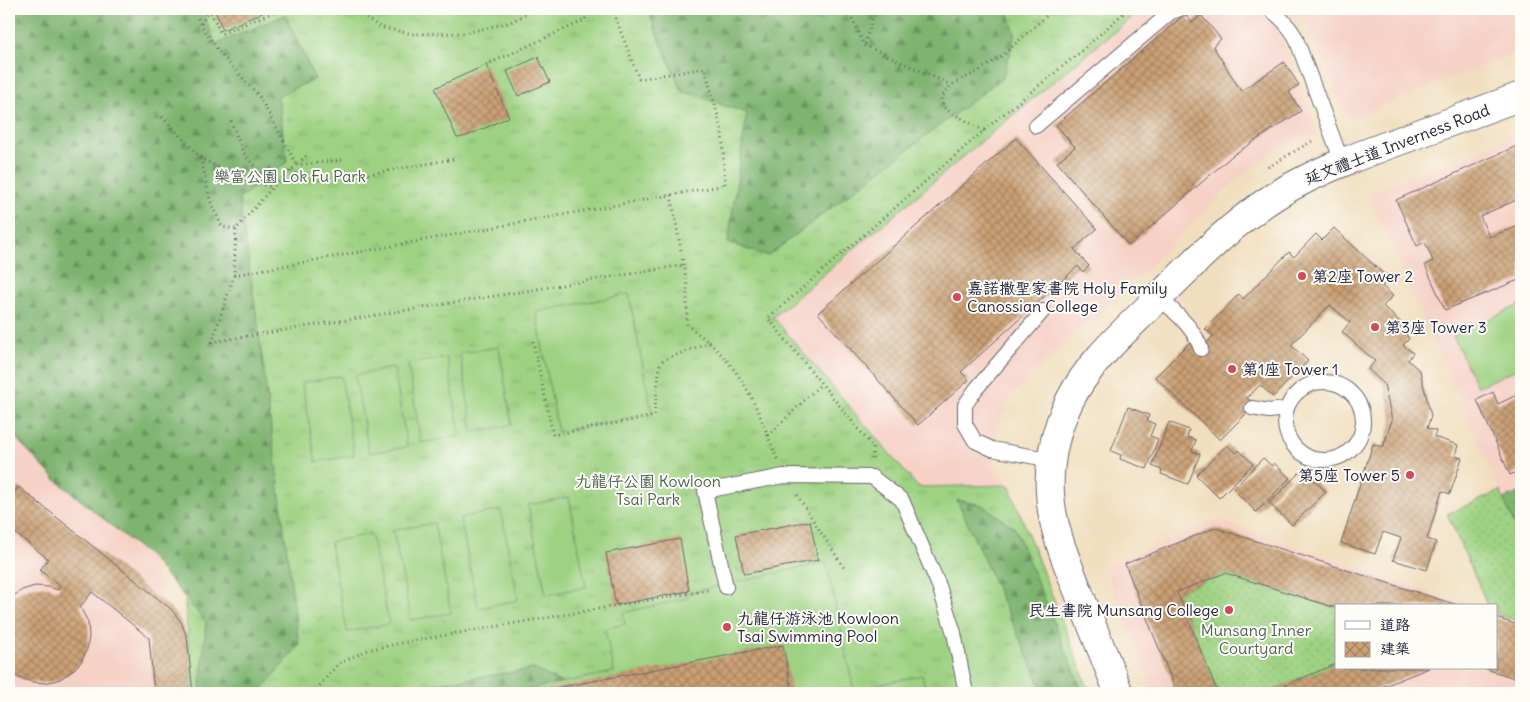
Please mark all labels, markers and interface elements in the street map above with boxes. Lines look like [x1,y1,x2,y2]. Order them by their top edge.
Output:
street label: 延文禮士道 Inverness Road [1302,99,1492,189]
park label: 樂富公園 Lok Fu Park [214,166,366,186]
place label: 第2座 Tower 2 [1312,266,1413,286]
marker: 第2座 Tower 2 [1296,270,1308,282]
place label: 嘉諾撒聖家書院 Holy Family Canossian College [967,278,1168,316]
marker: 嘉諾撒聖家書院 Holy Family Canossian College [951,291,963,303]
place label: 第3座 Tower 3 [1385,317,1487,337]
marker: 第3座 Tower 3 [1369,321,1381,333]
place label: 第1座 Tower 1 [1242,359,1338,379]
marker: 第1座 Tower 1 [1226,363,1238,375]
place label: 第5座 Tower 5 [1298,465,1400,485]
marker: 第5座 Tower 5 [1404,469,1416,481]
park label: 九龍仔公園 Kowloon Tsai Park [575,471,721,509]
place label: 民生書院 Munsang College [1029,600,1219,620]
marker: 民生書院 Munsang College [1223,604,1235,616]
legend [1335,604,1498,670]
place label: 九龍仔游泳池 Kowloon Tsai Swimming Pool [737,608,899,646]
text: 道路 [1380,615,1410,634]
park label: Munsang Inner Courtyard [1201,620,1312,658]
marker: 九龍仔游泳池 Kowloon Tsai Swimming Pool [721,621,733,633]
text: 建築 [1380,639,1410,658]

